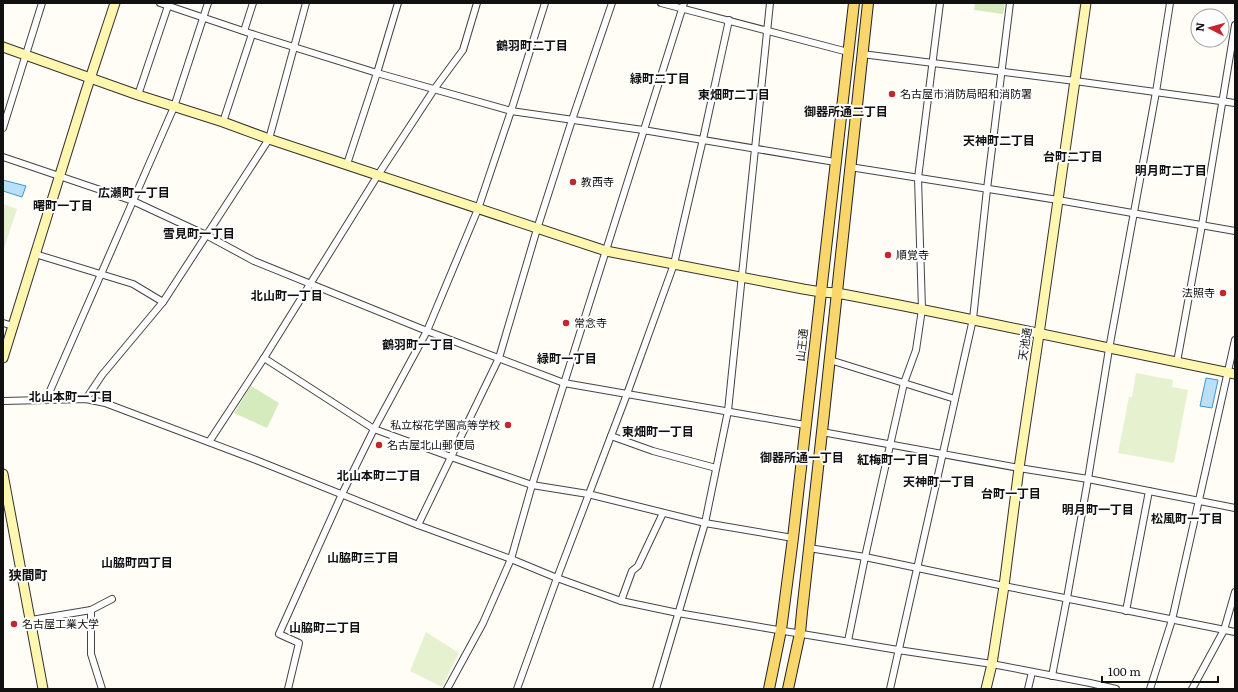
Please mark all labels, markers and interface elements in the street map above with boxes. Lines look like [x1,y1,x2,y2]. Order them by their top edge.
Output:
north arrow [1190,8,1230,48]
text: N [1191,21,1207,32]
district label: 鶴羽町二丁目 [496,36,568,54]
district label: 緑町二丁目 [630,69,690,87]
district label: 東畑町二丁目 [698,85,770,103]
place label: 名古屋市消防局昭和消防署 [900,85,1032,101]
marker: 名古屋市消防局昭和消防署 [887,89,897,99]
district label: 御器所通二丁目 [804,102,888,120]
district label: 天神町二丁目 [963,131,1035,149]
district label: 台町二丁目 [1043,147,1103,165]
district label: 明月町二丁目 [1135,161,1207,179]
place label: 教西寺 [581,173,614,189]
marker: 教西寺 [568,177,578,187]
district label: 広瀬町一丁目 [98,183,170,201]
district label: 曙町一丁目 [33,196,93,214]
district label: 雪見町一丁目 [163,224,235,242]
place label: 順覚寺 [896,246,929,262]
marker: 順覚寺 [883,250,893,260]
place label: 法照寺 [1182,284,1215,300]
district label: 北山町一丁目 [251,286,323,304]
marker: 法照寺 [1218,288,1228,298]
place label: 常念寺 [574,314,607,330]
marker: 常念寺 [561,318,571,328]
street label: 天池通 [1014,326,1034,361]
street label: 山王通 [791,328,811,362]
district label: 鶴羽町一丁目 [382,335,454,353]
district label: 緑町一丁目 [537,349,597,367]
district label: 北山本町一丁目 [29,387,113,405]
place label: 私立桜花学園高等学校 [390,416,500,432]
marker: 私立桜花学園高等学校 [503,420,513,430]
district label: 東畑町一丁目 [622,422,694,440]
place label: 名古屋北山郵便局 [387,436,475,452]
marker: 名古屋北山郵便局 [374,440,384,450]
district label: 御器所通一丁目 [760,448,844,466]
district label: 紅梅町一丁目 [857,450,929,468]
district label: 北山本町二丁目 [337,466,421,484]
district label: 天神町一丁目 [903,472,975,490]
district label: 台町一丁目 [981,484,1041,502]
district label: 明月町一丁目 [1062,500,1134,518]
district label: 松風町一丁目 [1151,509,1223,527]
district label: 山脇町三丁目 [327,548,399,566]
district label: 山脇町四丁目 [101,553,173,571]
district label: 狭間町 [8,565,48,584]
place label: 名古屋工業大学 [22,615,99,631]
district label: 山脇町二丁目 [289,618,361,636]
marker: 名古屋工業大学 [9,619,19,629]
scale bar [1102,658,1218,684]
text: 100 m [1108,662,1141,680]

